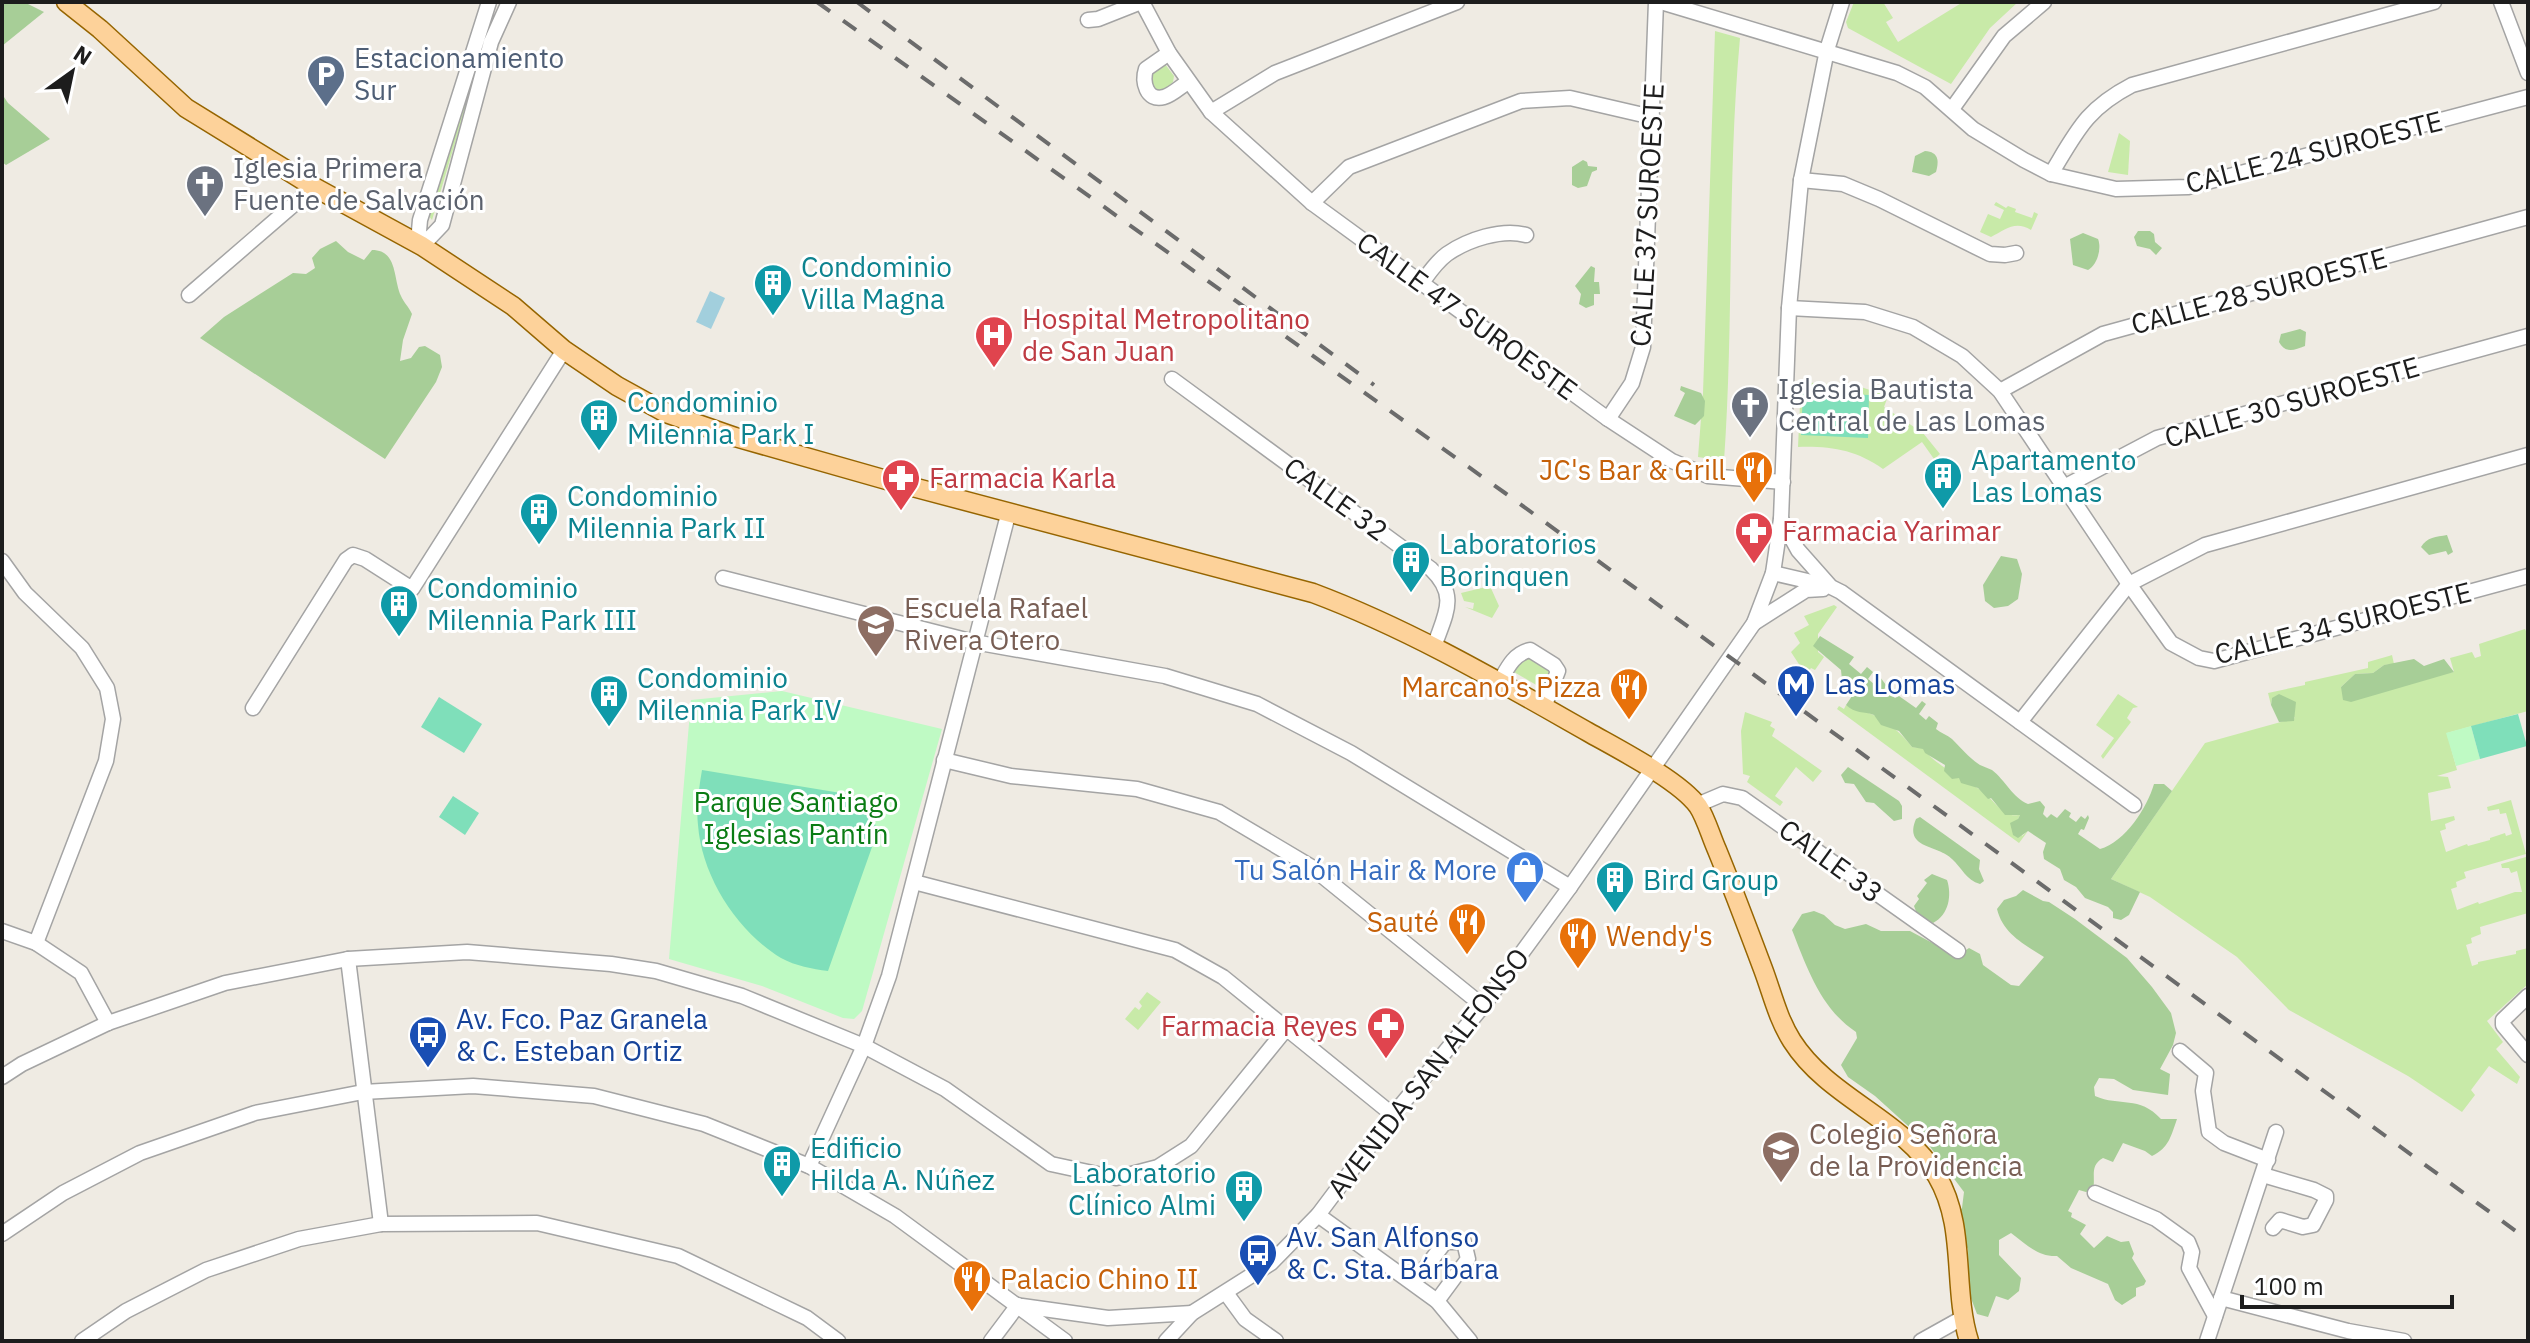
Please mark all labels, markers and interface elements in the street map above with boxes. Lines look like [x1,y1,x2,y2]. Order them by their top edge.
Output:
north arrow [32,32,112,112]
text: N [69,38,98,71]
place label: Estacionamiento Sur [354,39,564,108]
parking icon: Estacionamiento Sur [305,53,347,108]
street label: CALLE 37 SUROESTE [1621,82,1672,348]
street label: CALLE 24 SUROESTE [2181,102,2446,201]
place label: Iglesia Primera Fuente de Salvación [233,149,485,218]
church icon: Iglesia Primera Fuente de Salvación [184,163,226,218]
street label: CALLE 47 SUROESTE [1350,223,1585,408]
street label: CALLE 28 SUROESTE [2127,239,2391,343]
place label: Condominio Villa Magna [801,248,952,317]
building icon: Condominio Villa Magna [752,262,794,317]
place label: Hospital Metropolitano de San Juan [1022,300,1310,369]
hospital icon: Hospital Metropolitano de San Juan [973,314,1015,369]
street label: CALLE 30 SUROESTE [2160,347,2424,456]
place label: Iglesia Bautista Central de Las Lomas [1778,370,2046,439]
place label: Condominio Milennia Park I [627,383,815,452]
church icon: Iglesia Bautista Central de Las Lomas [1729,384,1771,439]
building icon: Condominio Milennia Park I [578,397,620,452]
place label: Apartamento Las Lomas [1971,441,2136,510]
street label: CALLE 32 [1277,448,1396,549]
restaurant icon: JC's Bar & Grill [1733,449,1775,504]
place label: JC's Bar & Grill [1539,451,1726,488]
building icon: Apartamento Las Lomas [1922,455,1964,510]
pharmacy icon: Farmacia Karla [880,457,922,512]
place label: Farmacia Karla [929,459,1116,496]
place label: Condominio Milennia Park II [567,477,766,546]
building icon: Condominio Milennia Park II [518,491,560,546]
pharmacy icon: Farmacia Yarimar [1733,510,1775,565]
place label: Farmacia Yarimar [1782,512,2001,549]
place label: Laboratorios Borinquen [1439,525,1597,594]
building icon: Laboratorios Borinquen [1390,539,1432,594]
place label: Condominio Milennia Park III [427,569,637,638]
street label: CALLE 34 SUROESTE [2210,573,2475,672]
building icon: Condominio Milennia Park III [378,583,420,638]
place label: Escuela Rafael Rivera Otero [904,589,1088,658]
school or university icon: Escuela Rafael Rivera Otero [855,603,897,658]
place label: Condominio Milennia Park IV [637,659,842,728]
metro station icon: Las Lomas [1775,663,1817,718]
place label: Las Lomas [1824,665,1956,702]
restaurant icon: Marcano's Pizza [1608,666,1650,721]
place label: Marcano's Pizza [1401,668,1601,705]
building icon: Condominio Milennia Park IV [588,673,630,728]
park label: Parque Santiago Iglesias Pantín [693,783,899,852]
street label: CALLE 33 [1772,810,1891,911]
shop icon: Tu Salón Hair & More [1504,849,1546,904]
place label: Tu Salón Hair & More [1234,851,1497,888]
building icon: Bird Group [1594,859,1636,914]
place label: Bird Group [1643,861,1779,898]
restaurant icon: Sauté [1446,901,1488,956]
place label: Sauté [1367,903,1439,940]
restaurant icon: Wendy's [1557,915,1599,970]
place label: Wendy's [1606,917,1713,954]
street label: AVENIDA SAN ALFONSO [1318,940,1537,1205]
place label: Av. Fco. Paz Granela & C. Esteban Ortiz [456,1000,708,1069]
pharmacy icon: Farmacia Reyes [1365,1005,1407,1060]
place label: Farmacia Reyes [1161,1007,1358,1044]
bus stop icon: Av. Fco. Paz Granela & C. Esteban Ortiz [407,1014,449,1069]
place label: Colegio Señora de la Providencia [1809,1115,2023,1184]
place label: Edificio Hilda A. Núñez [810,1129,995,1198]
school or university icon: Colegio Señora de la Providencia [1760,1129,1802,1184]
building icon: Edificio Hilda A. Núñez [761,1143,803,1198]
place label: Laboratorio Clínico Almi [1068,1154,1216,1223]
building icon: Laboratorio Clínico Almi [1223,1168,1265,1223]
place label: Av. San Alfonso & C. Sta. Bárbara [1286,1218,1499,1287]
bus stop icon: Av. San Alfonso & C. Sta. Bárbara [1237,1232,1279,1287]
restaurant icon: Palacio Chino II [951,1258,993,1313]
scale bar [2242,1259,2452,1309]
place label: Palacio Chino II [1000,1260,1198,1297]
text: 100 m [2254,1270,2324,1302]

